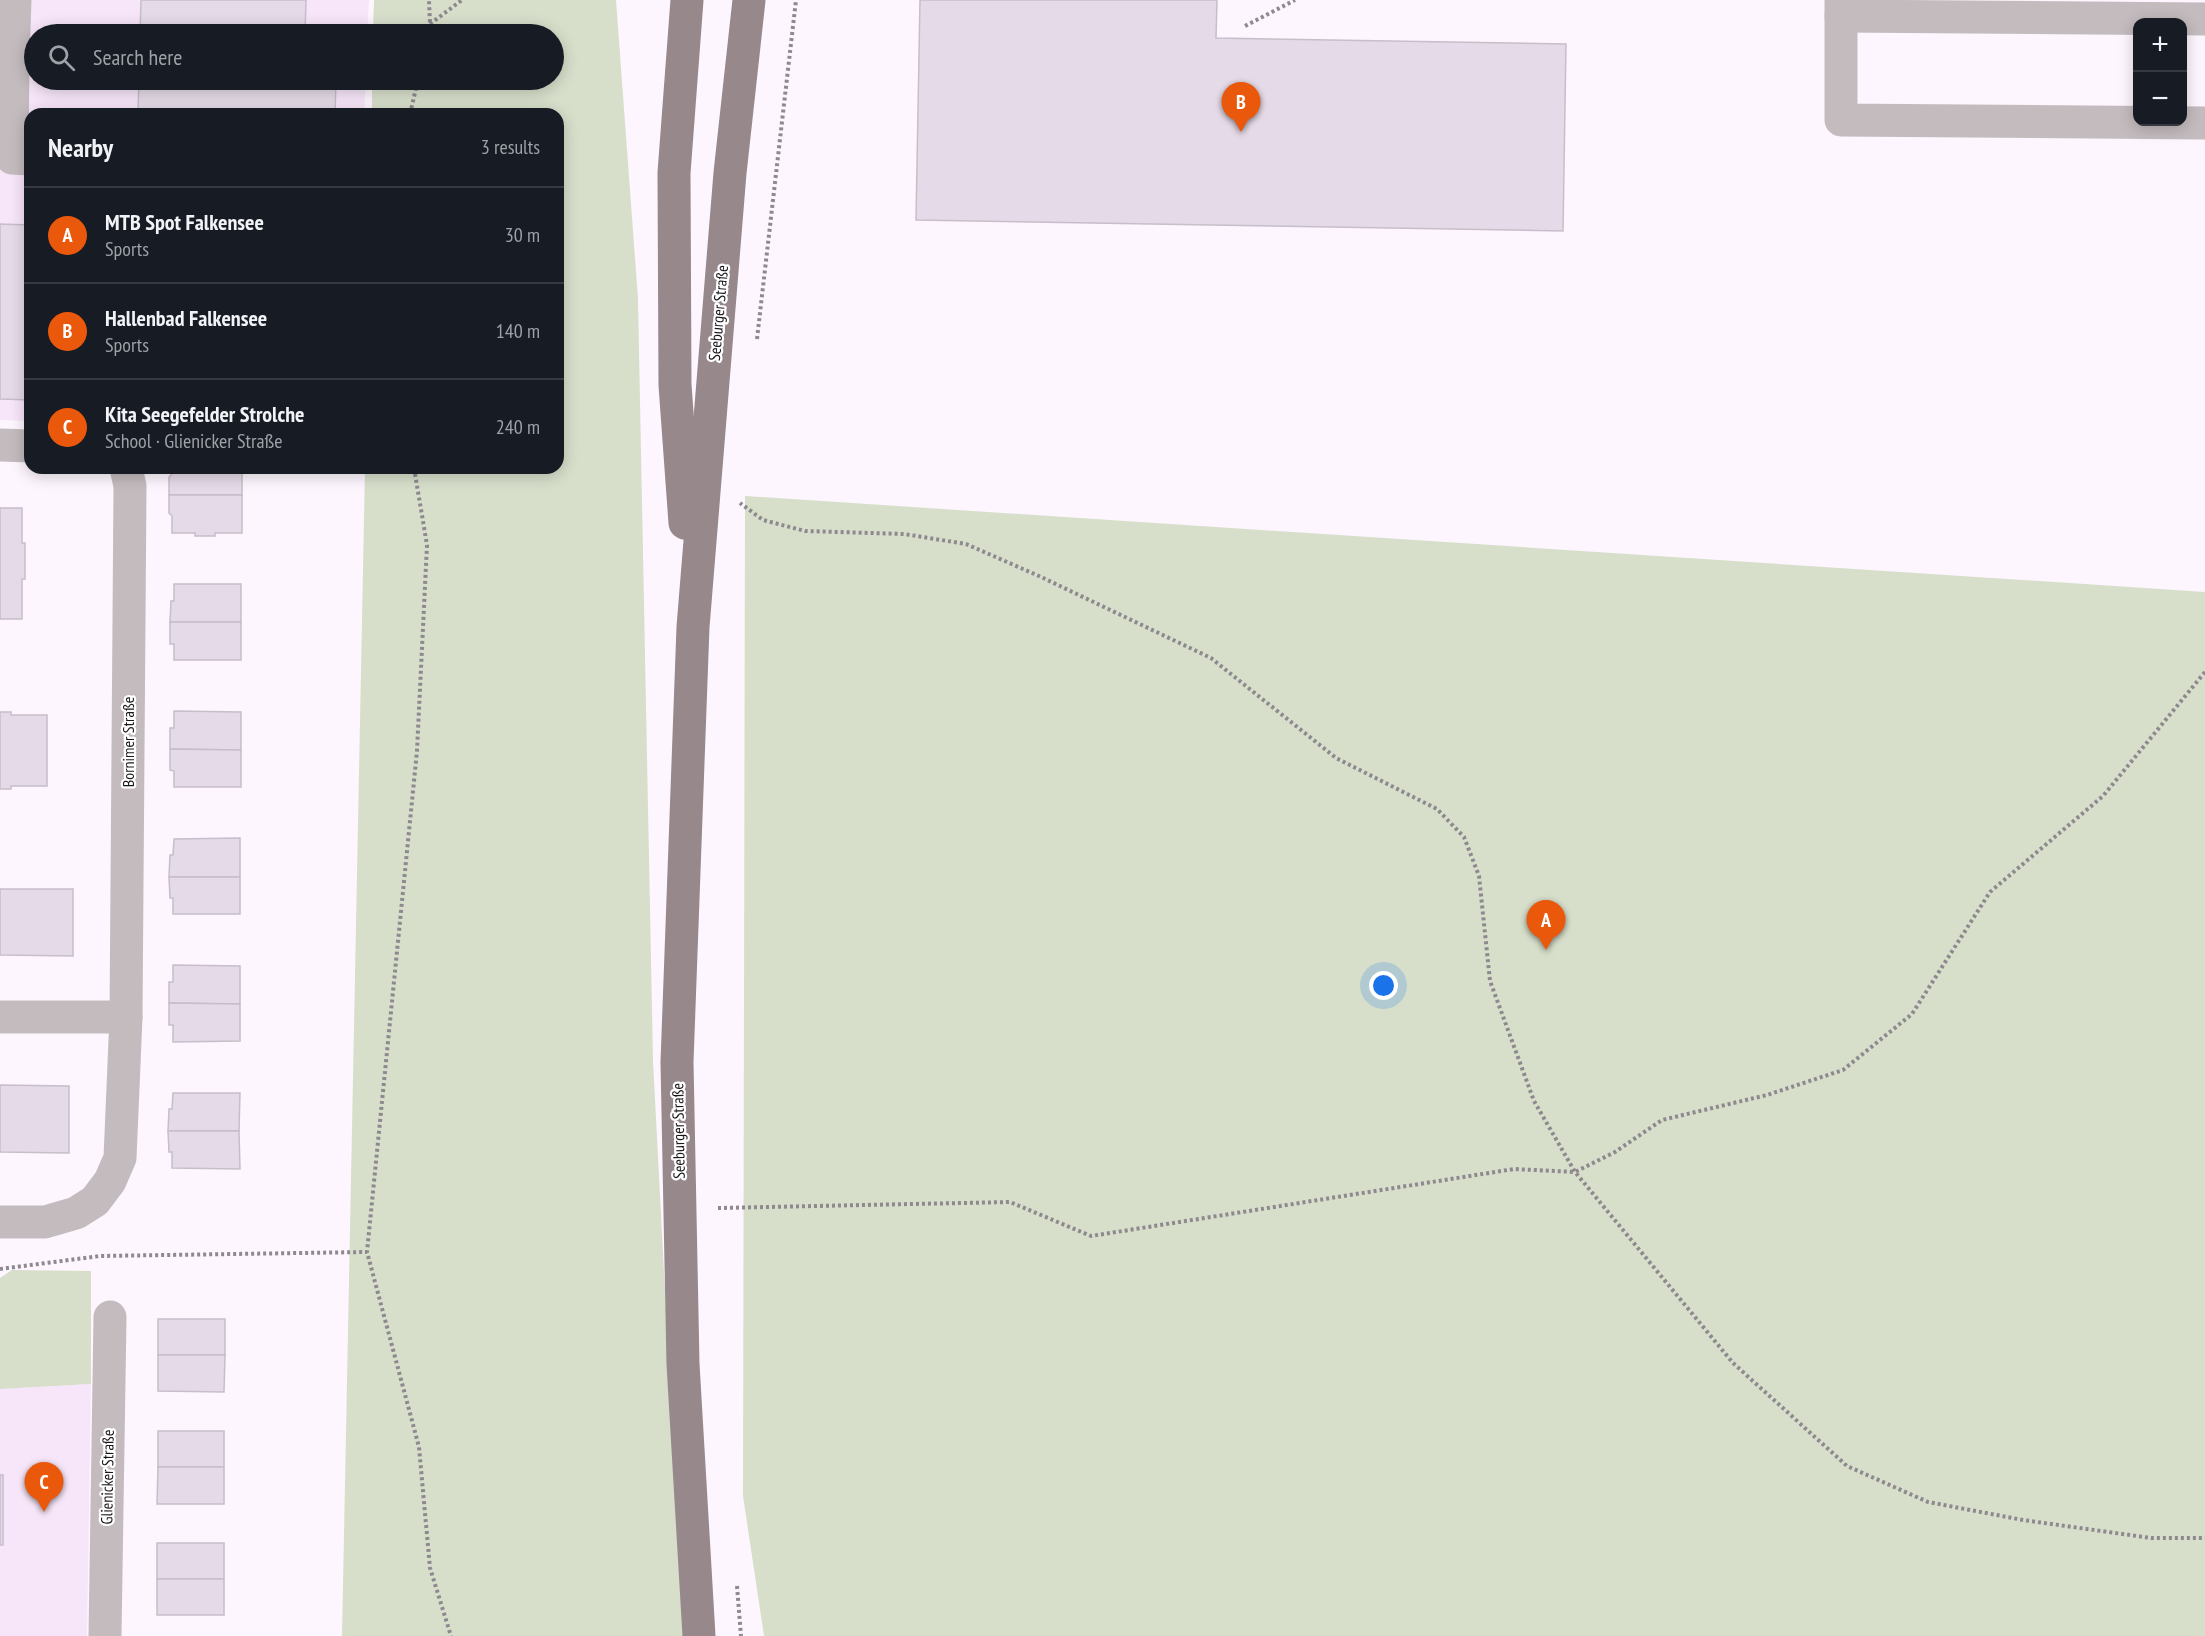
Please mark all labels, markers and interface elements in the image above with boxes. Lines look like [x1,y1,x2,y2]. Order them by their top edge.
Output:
map controls [2133,18,2187,126]
button: + [2133,18,2187,72]
search box [24,24,564,90]
icon: search [45,41,78,74]
text: Search here [93,43,182,71]
button: − [2133,72,2187,126]
pin: B [1222,82,1260,132]
text: Nearby [48,131,113,164]
text: 3 results [481,134,540,160]
text: MTB Spot Falkensee [105,208,264,236]
text: A [62,222,73,248]
text: 30 m [505,222,540,248]
text: Sports [105,236,149,262]
street label: Seeburger Straße [704,264,732,362]
text: Hallenbad Falkensee [105,304,267,332]
text: B [63,318,72,344]
text: 140 m [496,318,540,344]
text: Sports [105,332,149,358]
text: Kita Seegefelder Strolche [105,400,304,428]
text: C [63,414,72,440]
text: 240 m [496,414,540,440]
text: School · Glienicker Straße [105,428,283,454]
street label: Bornimer Straße [118,697,138,787]
pin: A [1526,900,1566,950]
your location [1369,971,1398,1000]
street label: Seeburger Straße [667,1083,689,1179]
street label: Glienicker Straße [96,1429,118,1525]
pin: C [24,1462,63,1512]

